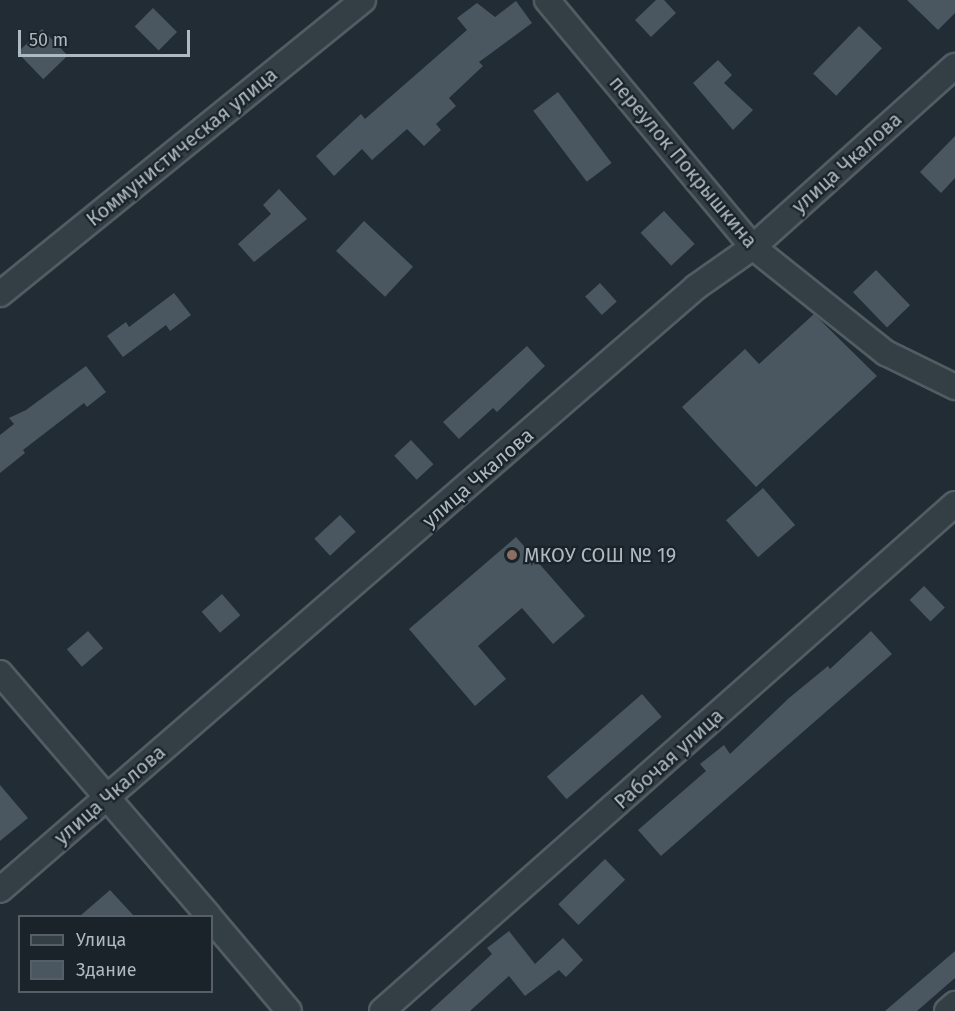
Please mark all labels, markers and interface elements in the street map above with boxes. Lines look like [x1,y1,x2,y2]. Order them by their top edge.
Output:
scale bar [21,18,194,56]
text: 50 m [29,29,68,51]
street label: Коммунистическая улица [82,63,282,231]
street label: переулок Покрышкина [604,71,762,253]
street label: улица Чкалова [787,107,907,219]
street label: улица Чкалова [418,423,538,533]
place label: МКОУ СОШ № 19 [524,543,676,567]
marker: МКОУ СОШ № 19 [505,548,519,562]
street label: Рабочая улица [609,704,729,814]
street label: улица Чкалова [50,740,170,850]
legend [18,915,213,993]
text: Улица [76,929,126,951]
text: Здание [76,959,137,981]

